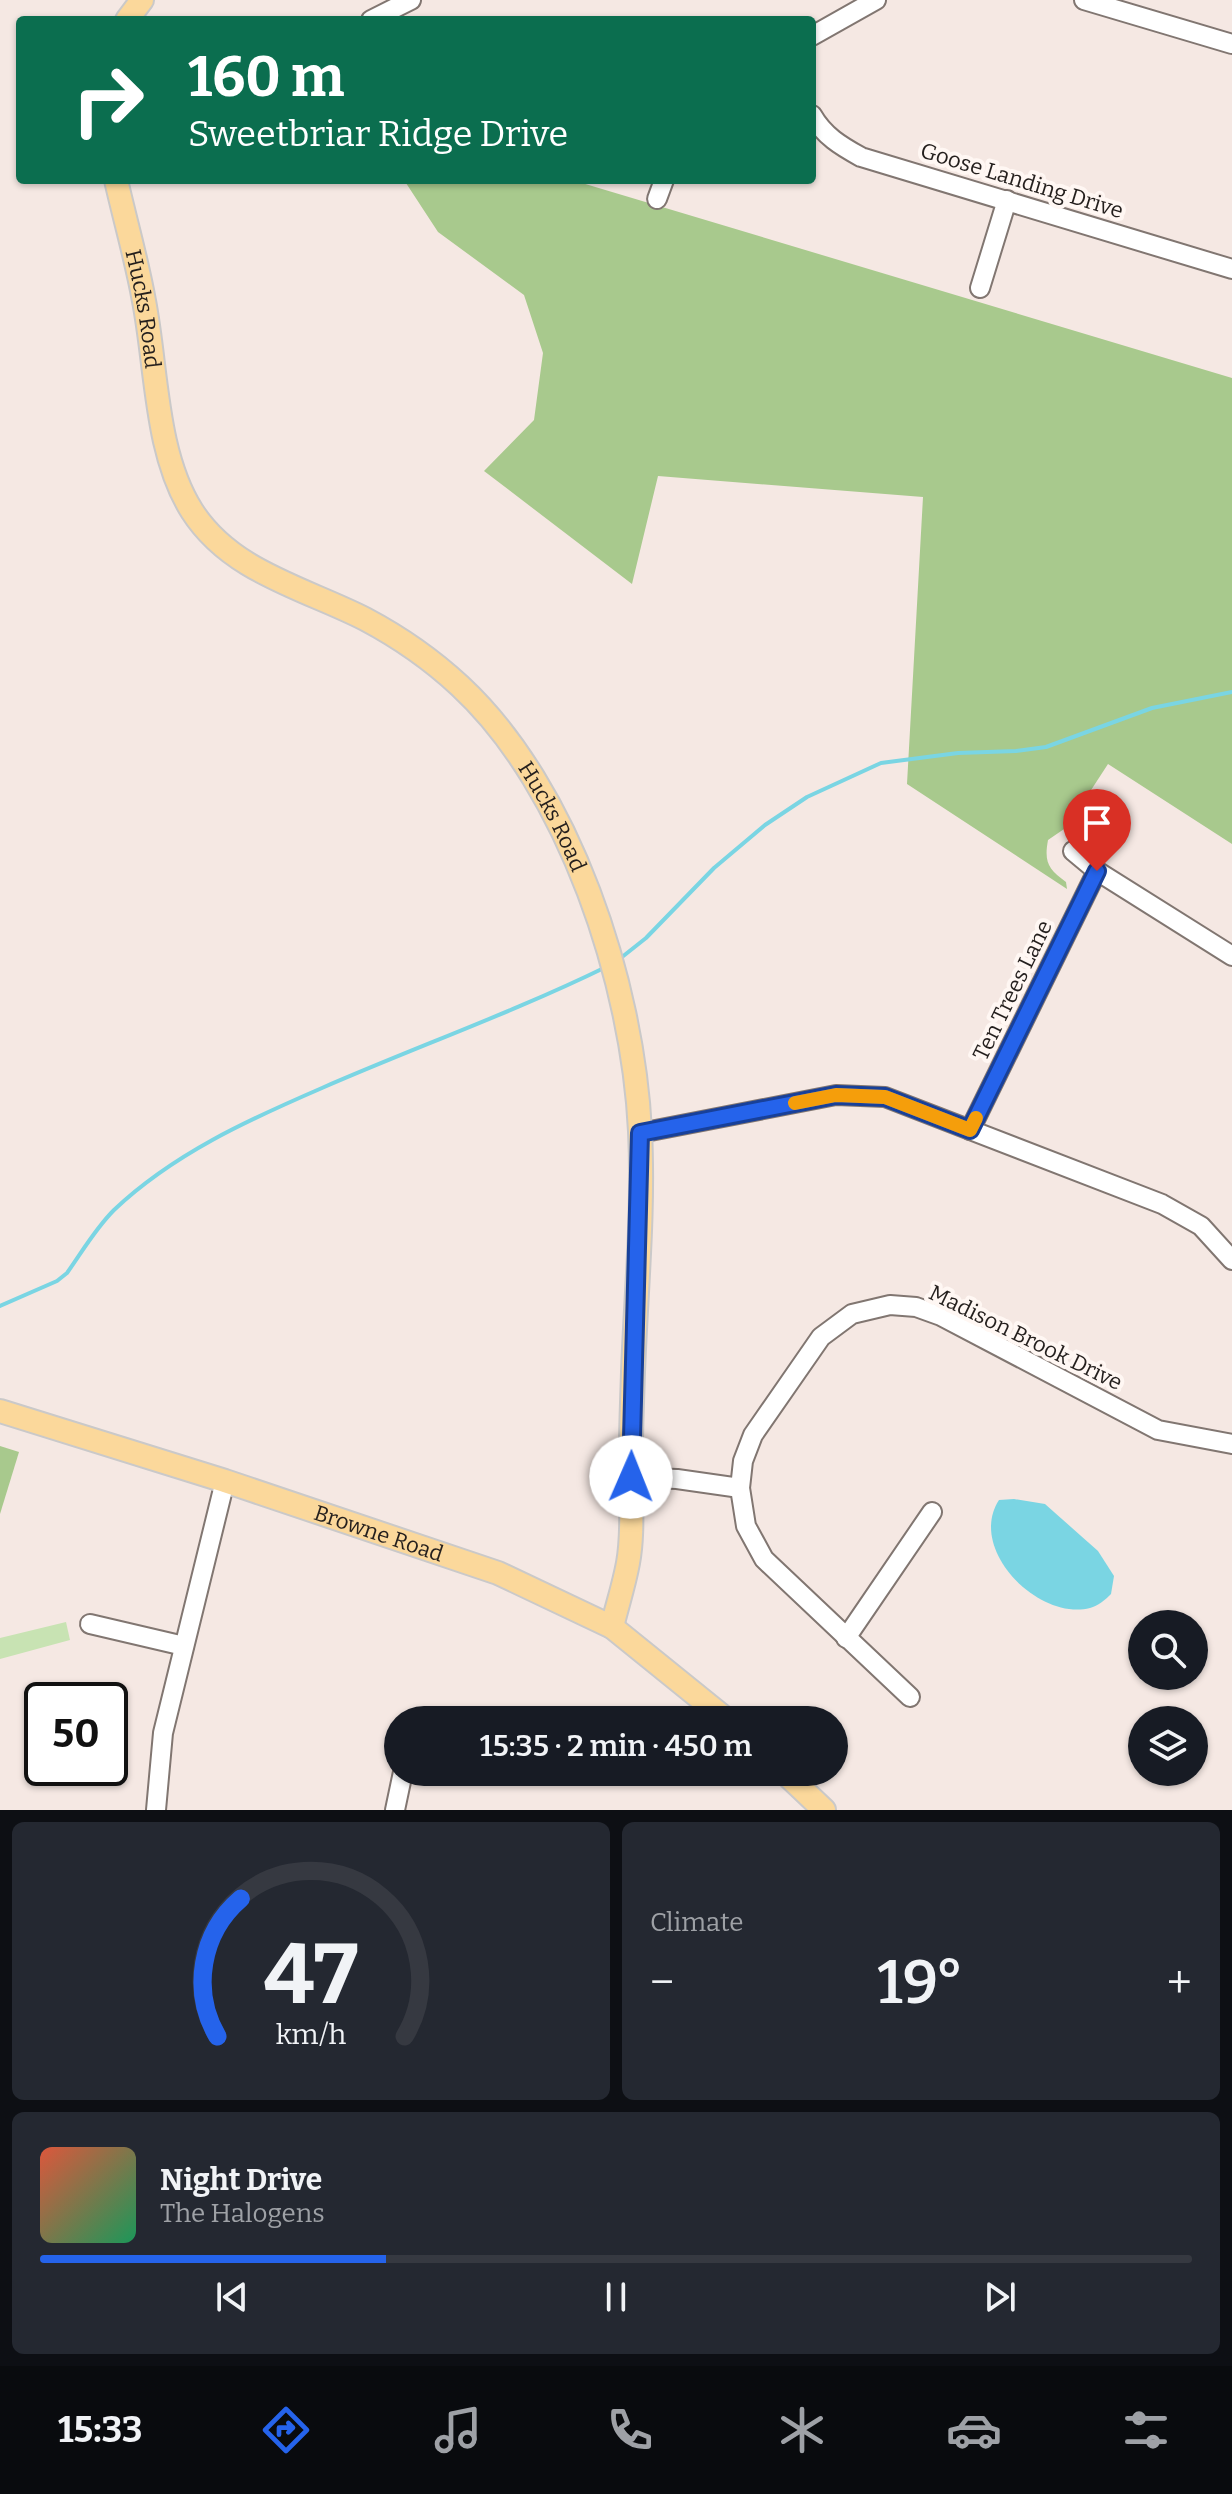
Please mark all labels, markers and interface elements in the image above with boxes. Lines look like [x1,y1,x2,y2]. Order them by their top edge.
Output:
text: 160 m [188,44,344,111]
icon: right [56,48,160,152]
text: Sweetbriar Ridge Drive [188,112,568,156]
street label: Goose Landing Drive [917,137,1127,224]
street label: Hucks Road [119,247,166,370]
street label: Hucks Road [513,756,592,876]
pin [1063,789,1131,871]
icon: arrive [1075,801,1119,845]
street label: Ten Trees Lane [967,916,1058,1065]
street label: Madison Brook Drive [925,1279,1127,1396]
position arrow [589,1435,673,1519]
street label: Browne Road [311,1499,447,1568]
map controls [1128,1610,1208,1786]
button: search [1128,1610,1208,1690]
speed limit sign: 50 [24,1682,128,1786]
button: layers [1128,1706,1208,1786]
text: 15:35 · 2 min · 450 m [480,1728,752,1764]
text: Climate [650,1907,744,1938]
text: 47 [264,1925,358,2025]
text: 19° [877,1947,964,2019]
text: − [650,1956,674,2009]
text: + [1167,1956,1192,2009]
text: km/h [276,2017,347,2052]
text: Night Drive [160,2162,322,2198]
text: The Halogens [160,2198,325,2229]
icon: previous [210,2275,254,2319]
icon: pause [594,2275,638,2319]
icon: next [978,2275,1022,2319]
icon: directions [258,2402,314,2458]
icon: music [430,2402,486,2458]
icon: phone [602,2402,658,2458]
icon: climate [774,2402,830,2458]
icon: car [946,2402,1002,2458]
icon: filters [1118,2402,1174,2458]
text: 15:33 [58,2408,142,2452]

